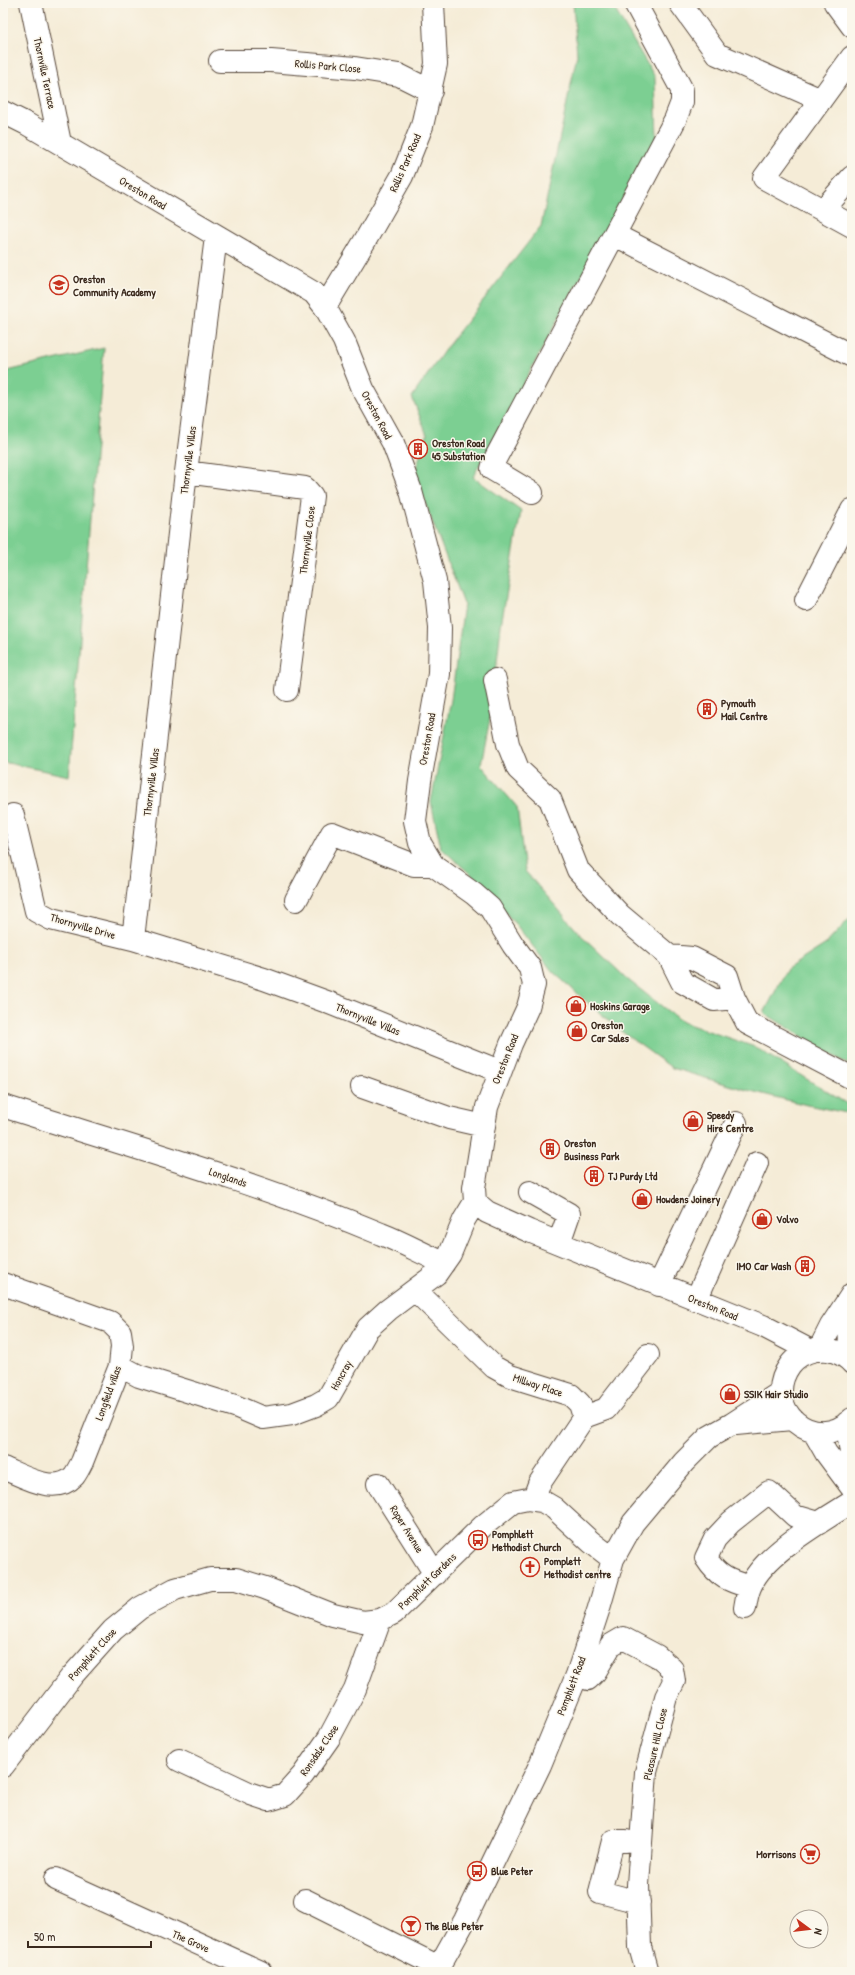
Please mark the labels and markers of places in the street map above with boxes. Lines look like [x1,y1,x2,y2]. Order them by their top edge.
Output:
place label: Oreston Community Academy [73,272,156,300]
school or university icon: Oreston Community Academy [48,274,70,296]
place label: Oreston Road 45 Substation [432,436,485,463]
building icon: Oreston Road 45 Substation [407,438,429,460]
place label: Pymouth Mail Centre [721,696,768,723]
building icon: Pymouth Mail Centre [696,698,718,720]
shop icon: Hoskins Garage [565,995,587,1017]
place label: Hoskins Garage [590,999,651,1014]
place label: Oreston Car Sales [591,1018,630,1045]
shop icon: Oreston Car Sales [566,1020,588,1042]
place label: Speedy Hire Centre [707,1108,754,1135]
shop icon: Speedy Hire Centre [682,1110,704,1132]
place label: Oreston Business Park [564,1136,620,1163]
building icon: Oreston Business Park [539,1138,561,1160]
building icon: TJ Purdy Ltd [583,1165,605,1187]
place label: TJ Purdy Ltd [607,1169,658,1184]
shop icon: Howdens Joinery [631,1188,653,1210]
place label: Howdens Joinery [656,1192,721,1207]
shop icon: Volvo [751,1208,773,1230]
place label: Volvo [776,1212,799,1226]
building icon: IMO Car Wash [794,1255,816,1277]
place label: IMO Car Wash [736,1259,791,1273]
shop icon: SSIK Hair Studio [719,1383,741,1405]
place label: SSIK Hair Studio [744,1387,809,1401]
place label: Pomphlett Methodist Church [492,1527,562,1554]
bus stop icon: Pomphlett Methodist Church [467,1529,489,1551]
place label: Pomplett Methodist centre [544,1554,612,1581]
church icon: Pomplett Methodist centre [519,1556,541,1578]
supermarket icon: Morrisons [799,1843,821,1865]
place label: Morrisons [756,1847,797,1861]
bus stop icon: Blue Peter [466,1860,488,1882]
place label: Blue Peter [491,1864,534,1878]
bar icon: The Blue Peter [400,1915,422,1937]
place label: The Blue Peter [424,1919,484,1933]

